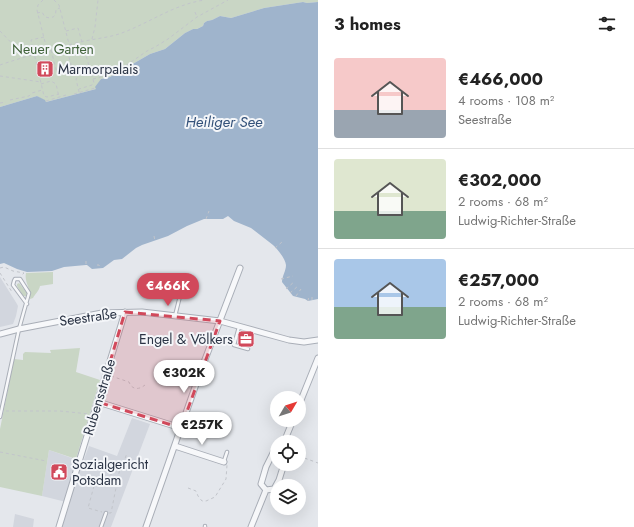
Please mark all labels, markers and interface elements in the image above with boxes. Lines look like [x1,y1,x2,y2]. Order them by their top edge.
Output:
text: 3 homes [334,12,401,36]
icon: filters [596,13,618,35]
park label: Neuer Garten [12,39,94,59]
building icon: Marmorpalais [35,59,55,79]
place label: Marmorpalais [58,59,139,79]
text: €466,000 [458,67,543,91]
icon: home [366,74,414,122]
text: 4 rooms · 108 m² [458,91,554,110]
text: Seestraße [458,110,512,129]
water label: Heiliger See [185,111,263,133]
text: €302,000 [458,168,541,192]
icon: home [366,175,414,223]
text: 2 rooms · 68 m² [458,192,548,211]
text: Ludwig-Richter-Straße [458,211,576,230]
text: €257,000 [458,268,539,292]
pin: €466K [140,273,196,307]
icon: home [366,275,414,323]
text: €466K [146,276,190,295]
text: 2 rooms · 68 m² [458,292,548,311]
street label: Seestraße [58,303,118,331]
text: Ludwig-Richter-Straße [458,311,576,330]
place label: Engel & Völkers [139,329,233,349]
office icon: Engel & Völkers [236,329,256,349]
street label: Rubensstraße [78,356,120,438]
pin: €302K [156,360,212,394]
text: €302K [163,363,205,382]
north arrow [270,391,306,427]
map controls [270,391,306,515]
pin: €257K [174,412,230,446]
text: €257K [181,415,223,434]
button: locate [270,435,306,471]
place label: Sozialgericht Potsdam [72,454,149,490]
public building icon: Sozialgericht Potsdam [49,462,69,482]
button: layers [270,479,306,515]

